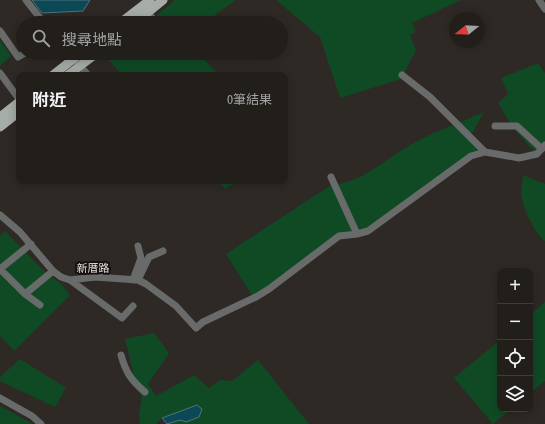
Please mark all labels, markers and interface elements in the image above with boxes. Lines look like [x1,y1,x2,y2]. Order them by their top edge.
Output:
north arrow [449,12,485,48]
search box [16,16,288,60]
icon: search [30,27,52,49]
text: 搜尋地點 [62,31,122,48]
text: 附近 [32,90,66,110]
text: 0筆結果 [227,92,272,107]
street label: 新厝路 [76,262,110,274]
map controls [497,268,533,412]
button: + [497,268,533,304]
button: − [497,304,533,340]
button: locate [497,340,533,376]
button: layers [497,376,533,412]

